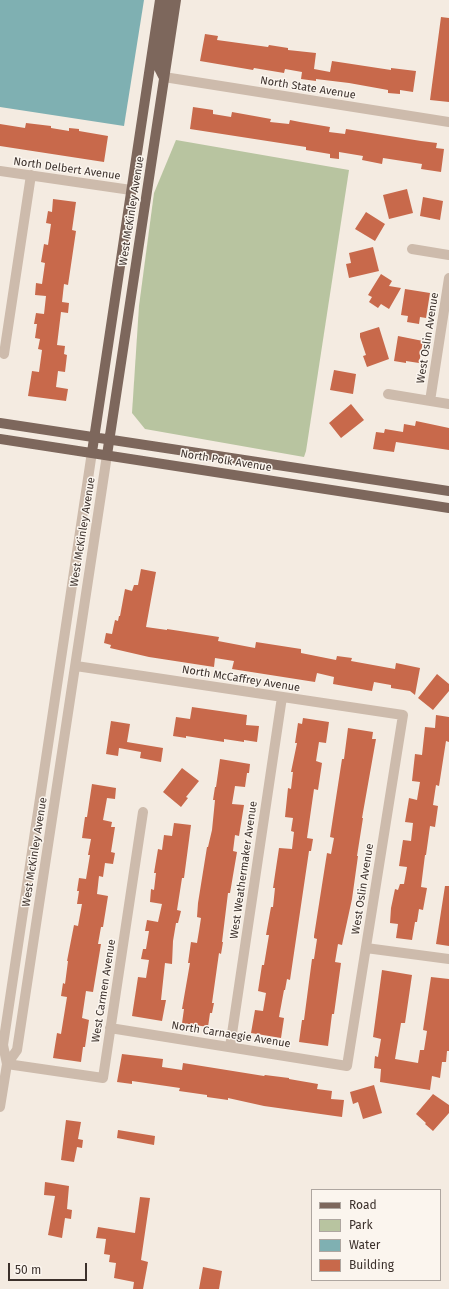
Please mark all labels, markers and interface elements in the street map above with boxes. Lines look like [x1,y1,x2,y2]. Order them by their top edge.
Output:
street label: North State Avenue [259,74,357,102]
street label: North Delbert Avenue [13,155,121,183]
street label: West McKinley Avenue [117,155,147,267]
street label: West Oslin Avenue [414,292,442,384]
street label: North Polk Avenue [179,447,273,475]
street label: West McKinley Avenue [68,476,98,588]
street label: North McCaffrey Avenue [181,663,301,695]
street label: West McKinley Avenue [20,796,50,908]
street label: West Weathermaker Avenue [228,800,260,940]
street label: West Oslin Avenue [349,843,377,935]
street label: West Carmen Avenue [89,938,119,1044]
street label: North Carnaegie Avenue [170,1019,292,1051]
legend [311,1189,441,1281]
text: Road [349,1198,377,1212]
text: Park [349,1218,373,1232]
text: Water [349,1238,380,1252]
scale bar [10,1255,89,1281]
text: Building [349,1258,394,1272]
text: 50 m [15,1263,41,1277]

